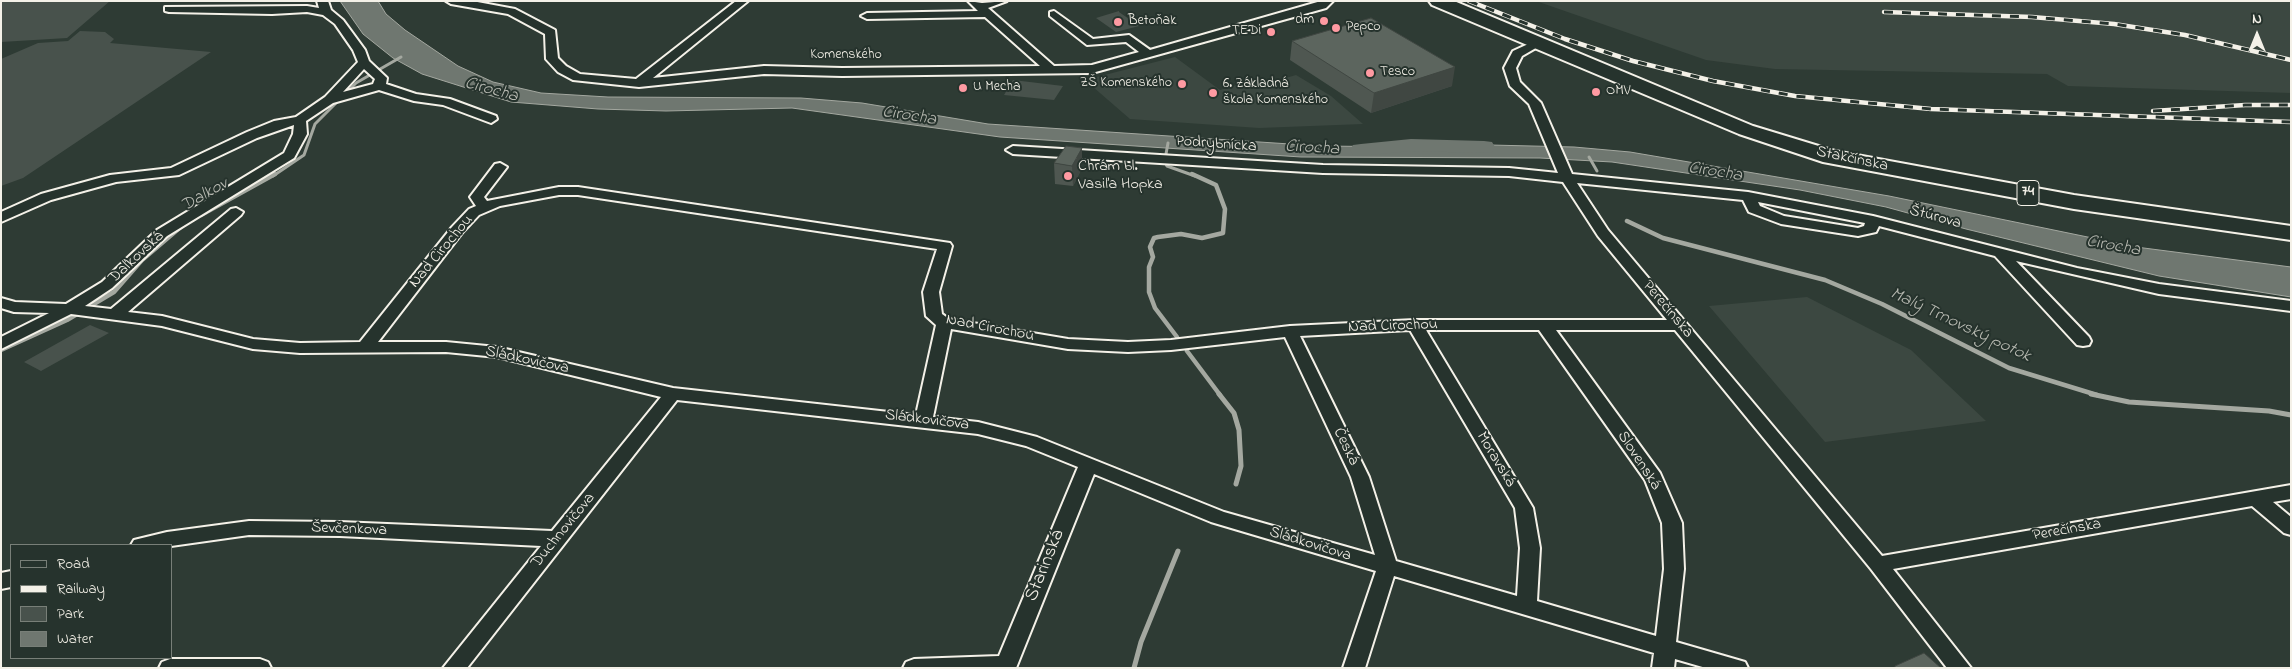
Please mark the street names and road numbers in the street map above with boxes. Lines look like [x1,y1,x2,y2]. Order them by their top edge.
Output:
street label: Komenského [810,48,882,64]
street label: Podrybnícka [1175,133,1257,157]
street label: Stakčínska [1814,143,1890,177]
road number: 74 [2017,180,2039,206]
street label: Štúrova [1907,202,1963,234]
street label: Nad Cirochou [406,212,478,292]
street label: Daľkovská [105,228,169,288]
street label: Perečínska [1637,277,1697,343]
street label: Nad Cirochou [944,311,1036,347]
street label: Nad Cirochou [1348,316,1438,338]
street label: Sládkovičova [484,343,570,379]
street label: Sládkovičova [884,406,970,436]
street label: Česká [1328,425,1362,469]
street label: Slovenská [1612,428,1664,494]
street label: Moravská [1471,429,1519,491]
street label: Duchnovičova [528,490,600,572]
street label: Perečínska [2031,516,2103,546]
street label: Ševčenkova [311,519,387,541]
street label: Sládkovičova [1267,523,1353,567]
street label: Starinská [1021,527,1071,605]

